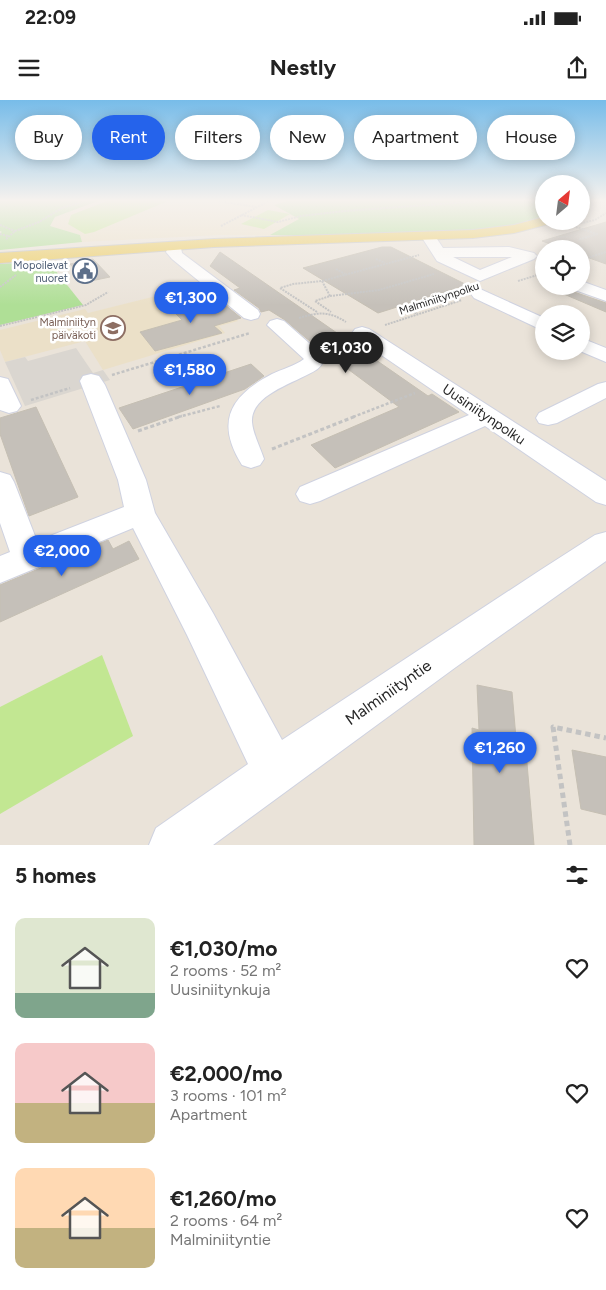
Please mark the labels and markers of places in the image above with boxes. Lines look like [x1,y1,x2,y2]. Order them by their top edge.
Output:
public building icon: Mopoilevat nuoret [72,258,98,284]
place label: Mopoilevat nuoret [13,259,68,285]
pin: €1,300 [150,282,232,324]
school or university icon: Malminiityn päiväkoti [100,315,126,341]
place label: Malminiityn päiväkoti [39,316,96,342]
pin: €1,030 [305,332,387,374]
pin: €1,580 [149,354,231,396]
pin: €2,000 [21,534,103,577]
pin: €1,260 [459,732,541,774]

